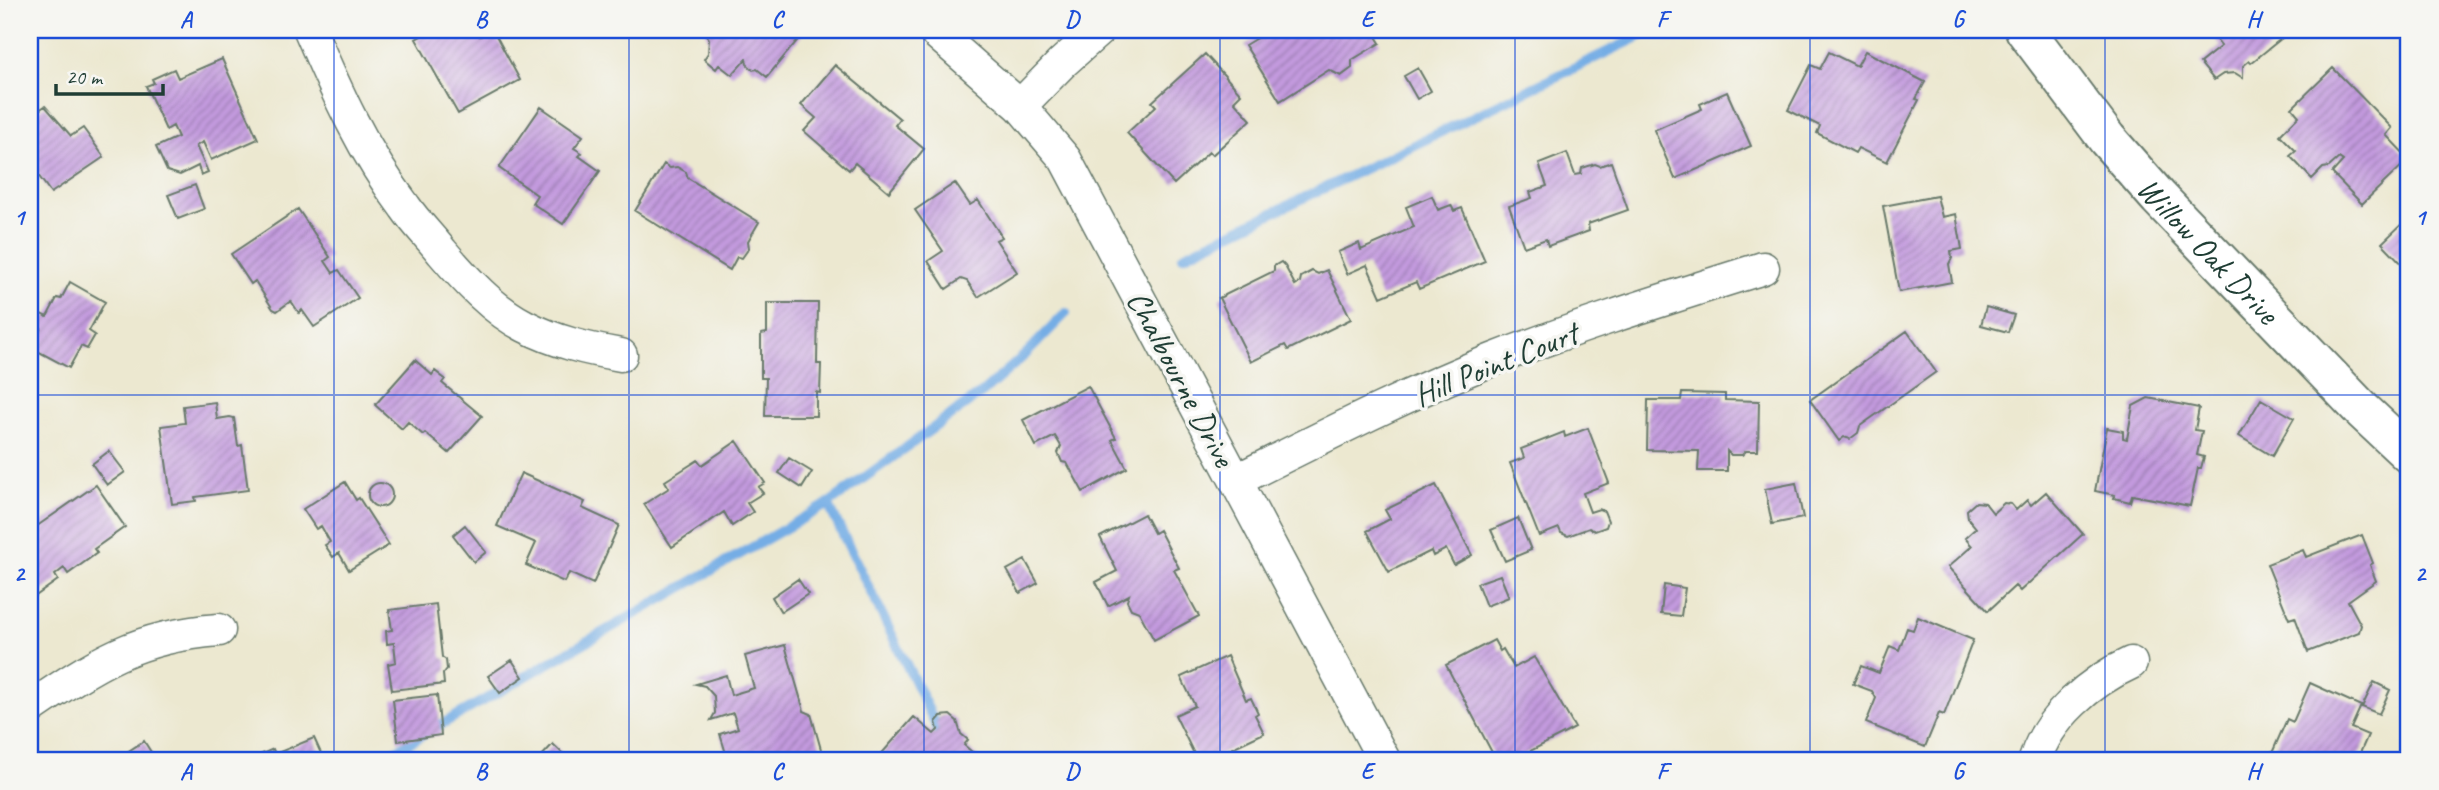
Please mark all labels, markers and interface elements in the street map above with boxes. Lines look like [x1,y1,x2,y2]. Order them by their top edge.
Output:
text: A [180,5,194,34]
text: B [475,5,489,34]
text: C [772,5,786,34]
text: D [1065,5,1081,34]
text: E [1361,5,1377,34]
text: F [1657,5,1673,34]
text: G [1952,5,1967,34]
text: H [2246,5,2264,34]
scale bar [56,52,163,96]
text: 20 m [66,64,104,90]
street label: Willow Oak Drive [2128,168,2290,335]
text: 1 [14,203,27,232]
text: 1 [2415,203,2428,232]
street label: Chalbourne Drive [1117,283,1246,476]
street label: Hill Point Court [1407,310,1587,416]
text: 2 [14,559,27,588]
text: 2 [2415,559,2428,588]
text: A [180,757,194,786]
text: B [475,757,489,786]
text: C [772,757,786,786]
text: D [1065,757,1081,786]
text: E [1361,757,1377,786]
text: F [1657,757,1673,786]
text: G [1952,757,1967,786]
text: H [2246,757,2264,786]

